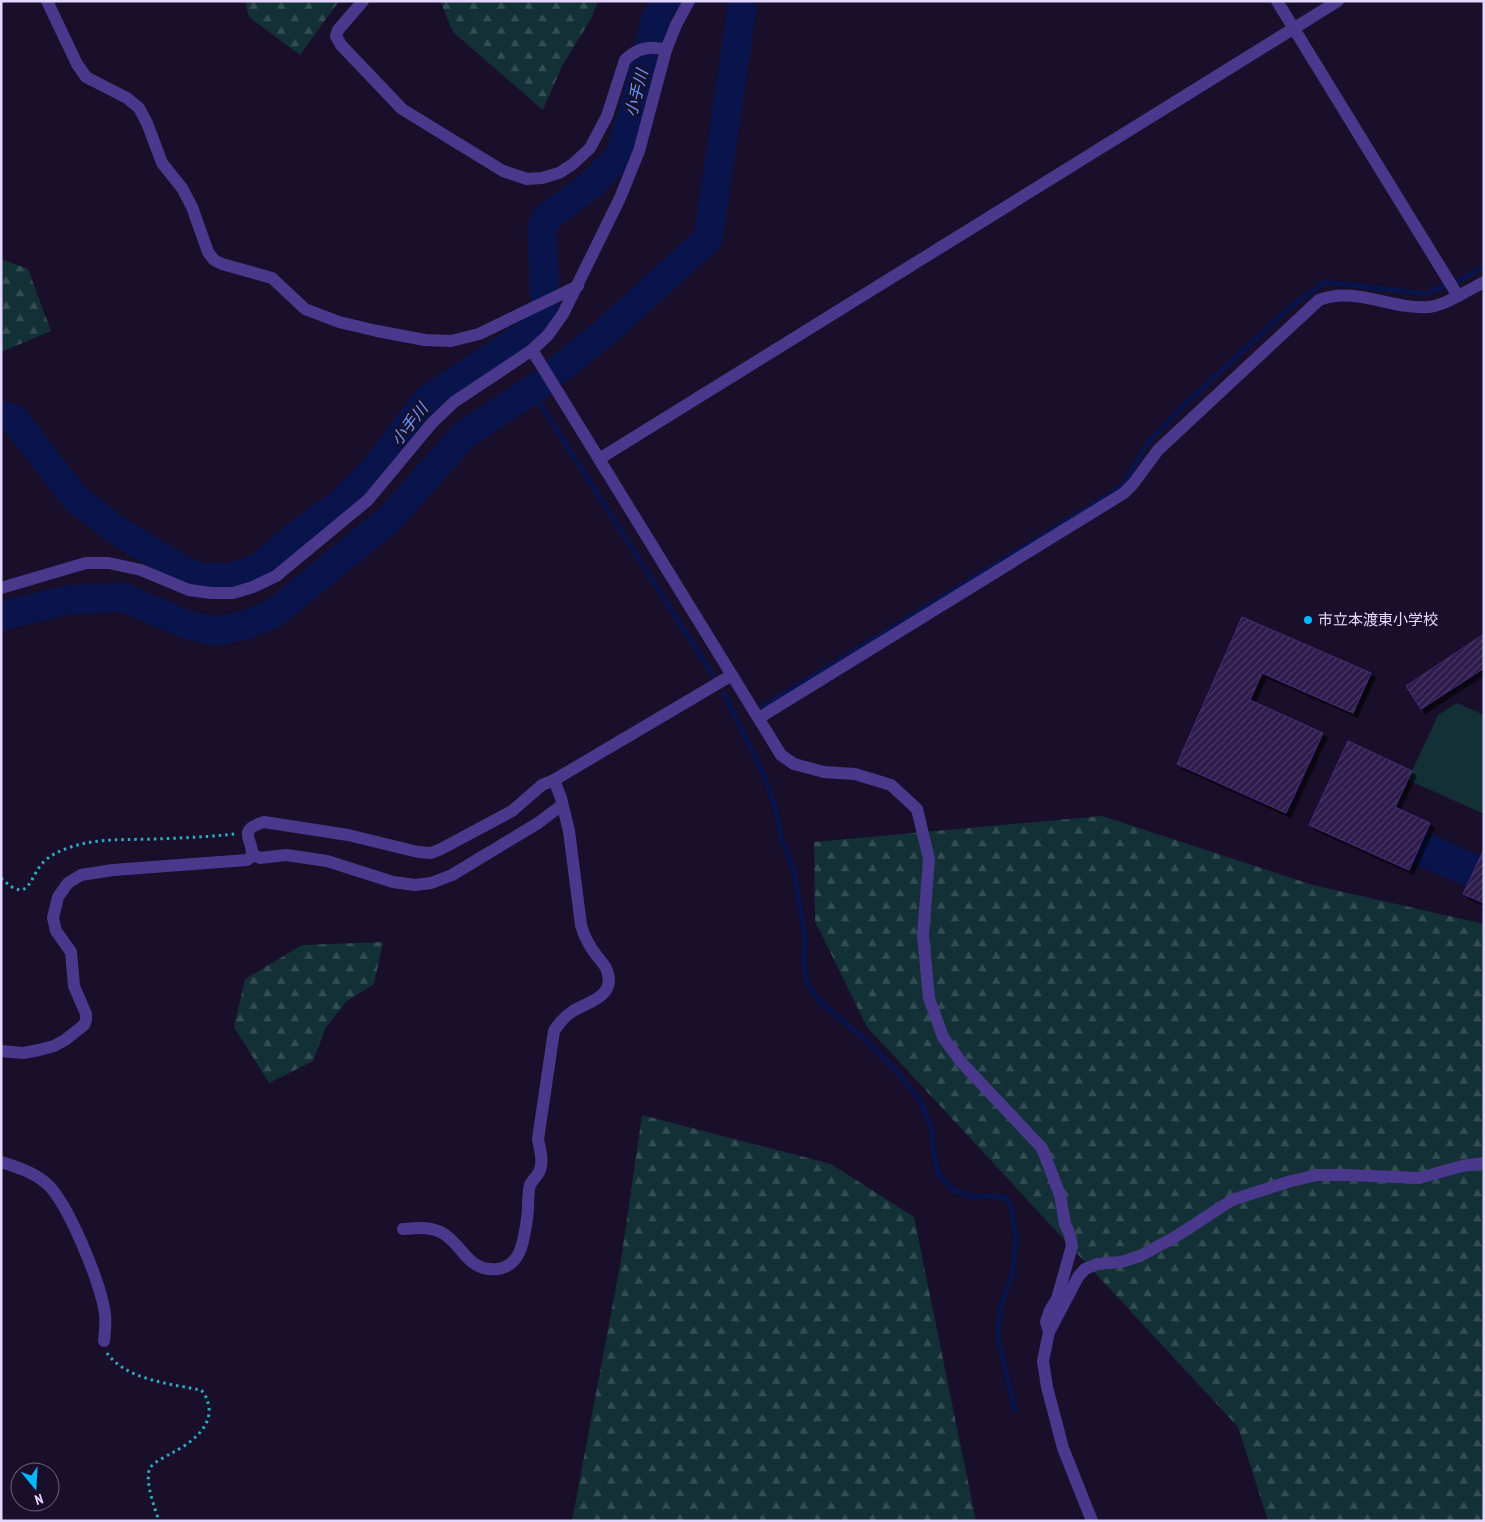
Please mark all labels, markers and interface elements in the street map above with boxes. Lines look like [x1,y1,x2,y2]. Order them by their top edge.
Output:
water label: 小手川 [620,65,652,119]
water label: 小手川 [386,397,433,449]
place label: 市立本渡東小学校 [1318,610,1438,629]
marker: 市立本渡東小学校 [1302,614,1314,626]
north arrow [10,1462,60,1512]
text: N [33,1490,45,1509]

